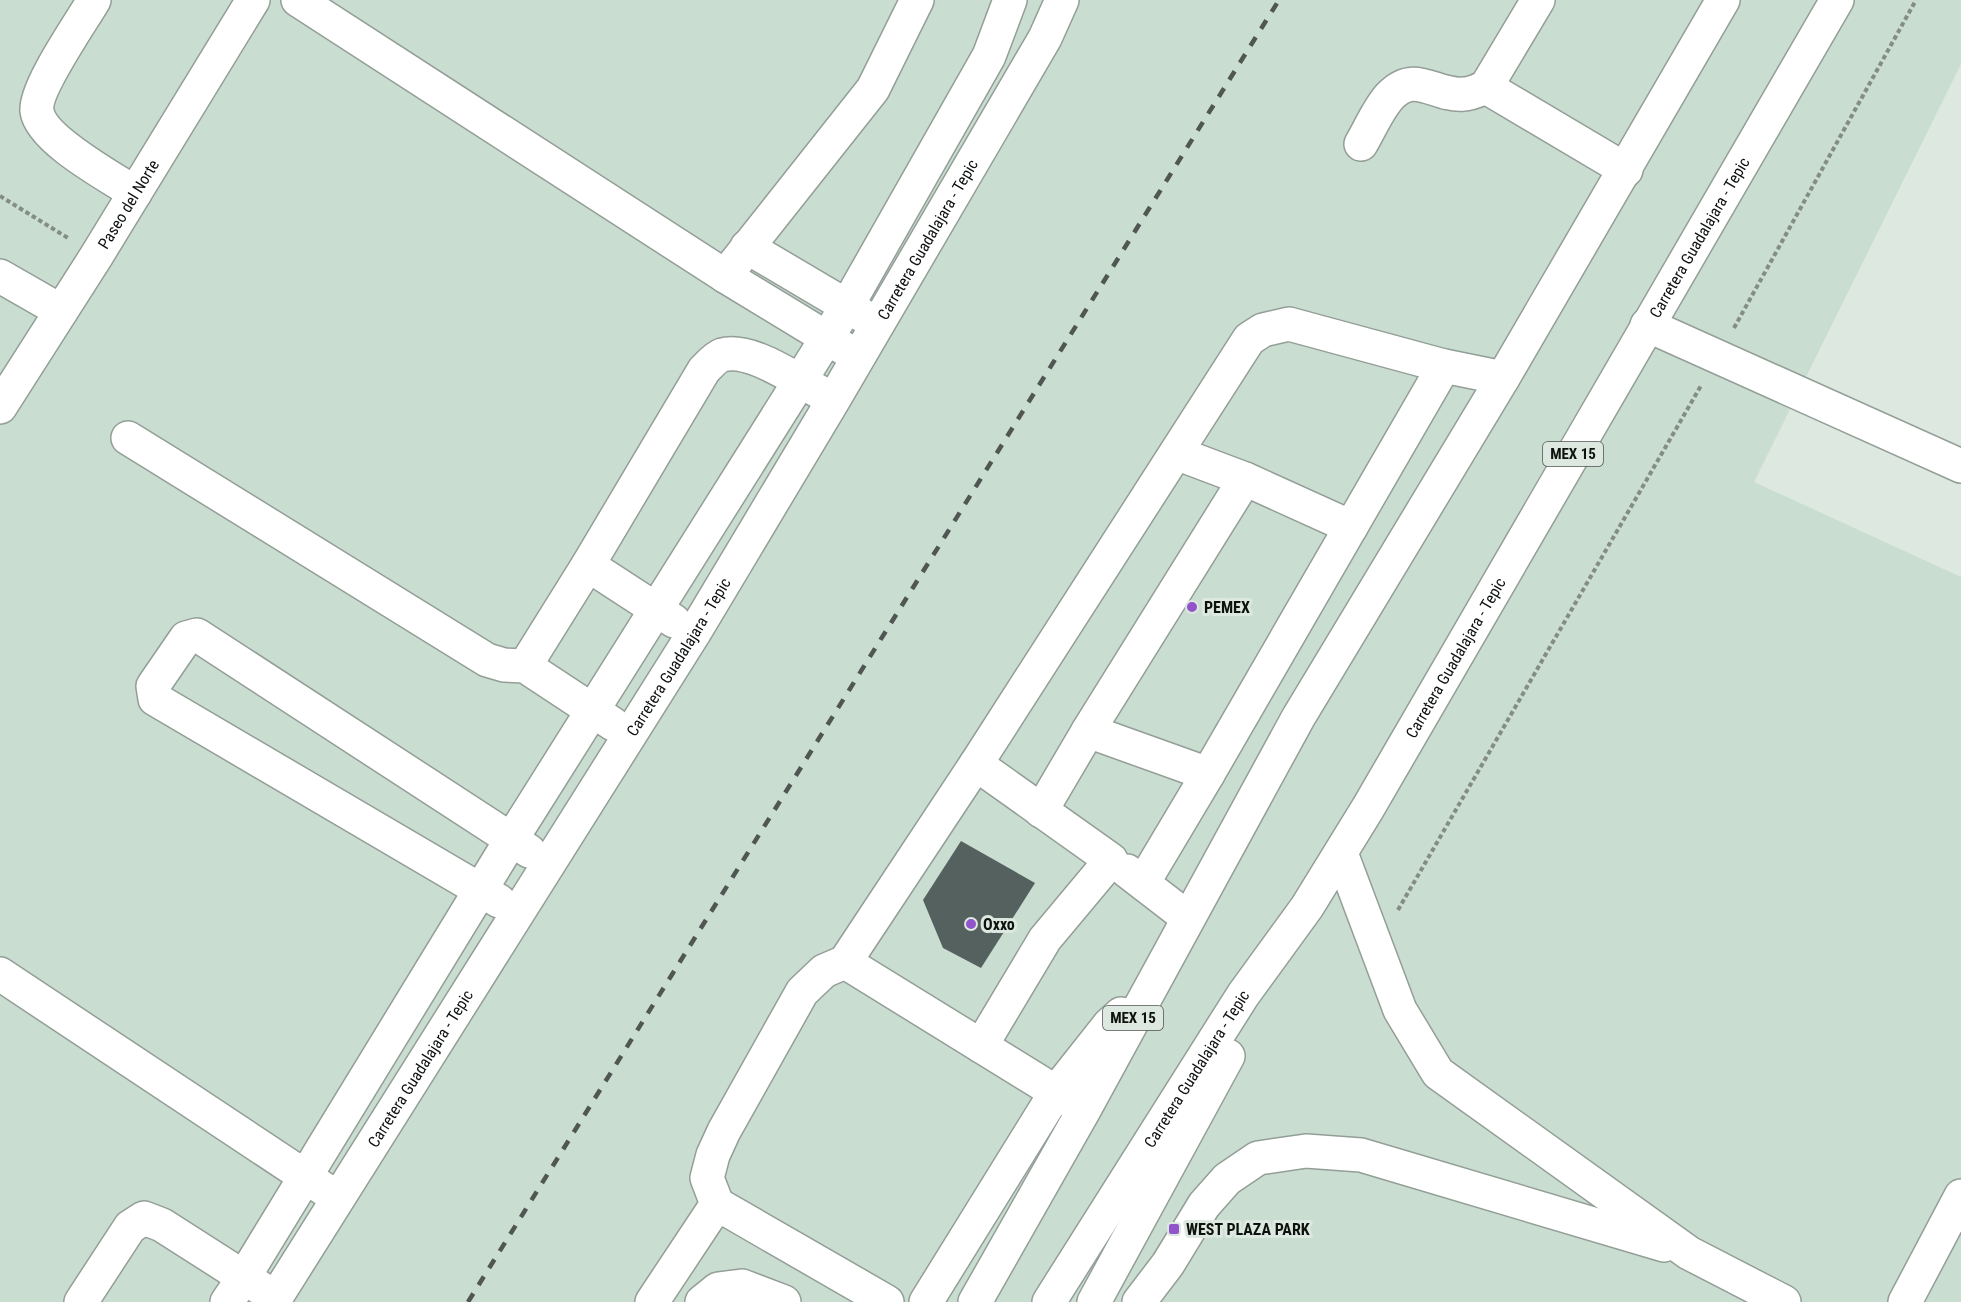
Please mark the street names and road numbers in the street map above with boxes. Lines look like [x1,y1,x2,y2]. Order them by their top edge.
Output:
street label: Carretera Guadalajara - Tepic [1646,154,1754,321]
street label: Paseo del Norte [94,156,163,252]
street label: Carretera Guadalajara - Tepic [874,156,982,323]
road number: MEX 15 [1543,442,1603,466]
street label: Carretera Guadalajara - Tepic [1402,574,1510,742]
street label: Carretera Guadalajara - Tepic [623,575,735,740]
street label: Carretera Guadalajara - Tepic [364,986,477,1151]
street label: Carretera Guadalajara - Tepic [1140,986,1253,1151]
road number: MEX 15 [1103,1006,1163,1030]

